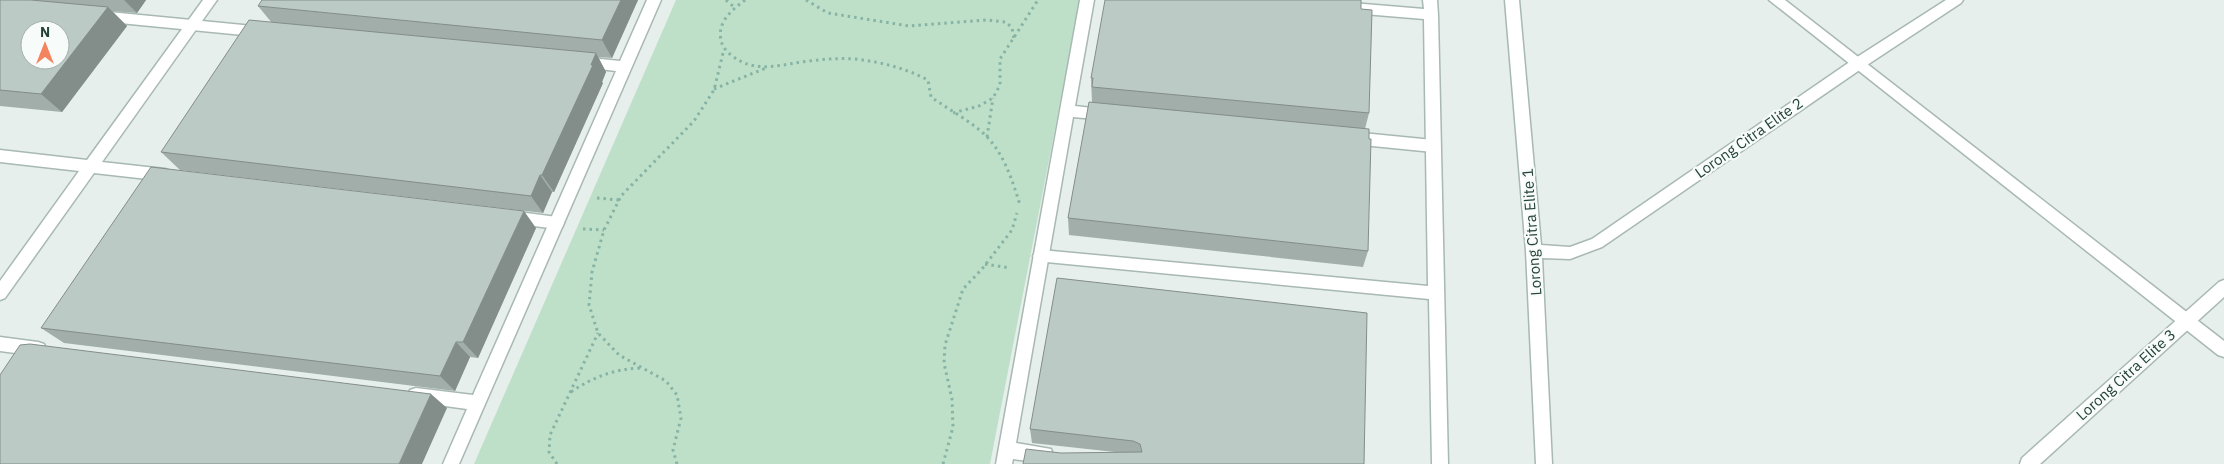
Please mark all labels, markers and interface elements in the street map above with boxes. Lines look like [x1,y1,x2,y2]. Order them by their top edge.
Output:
north arrow [20,20,70,70]
text: N [40,23,50,41]
street label: Lorong Citra Elite 2 [1691,93,1806,182]
street label: Lorong Citra Elite 1 [1518,168,1545,296]
street label: Lorong Citra Elite 3 [2072,325,2179,424]

